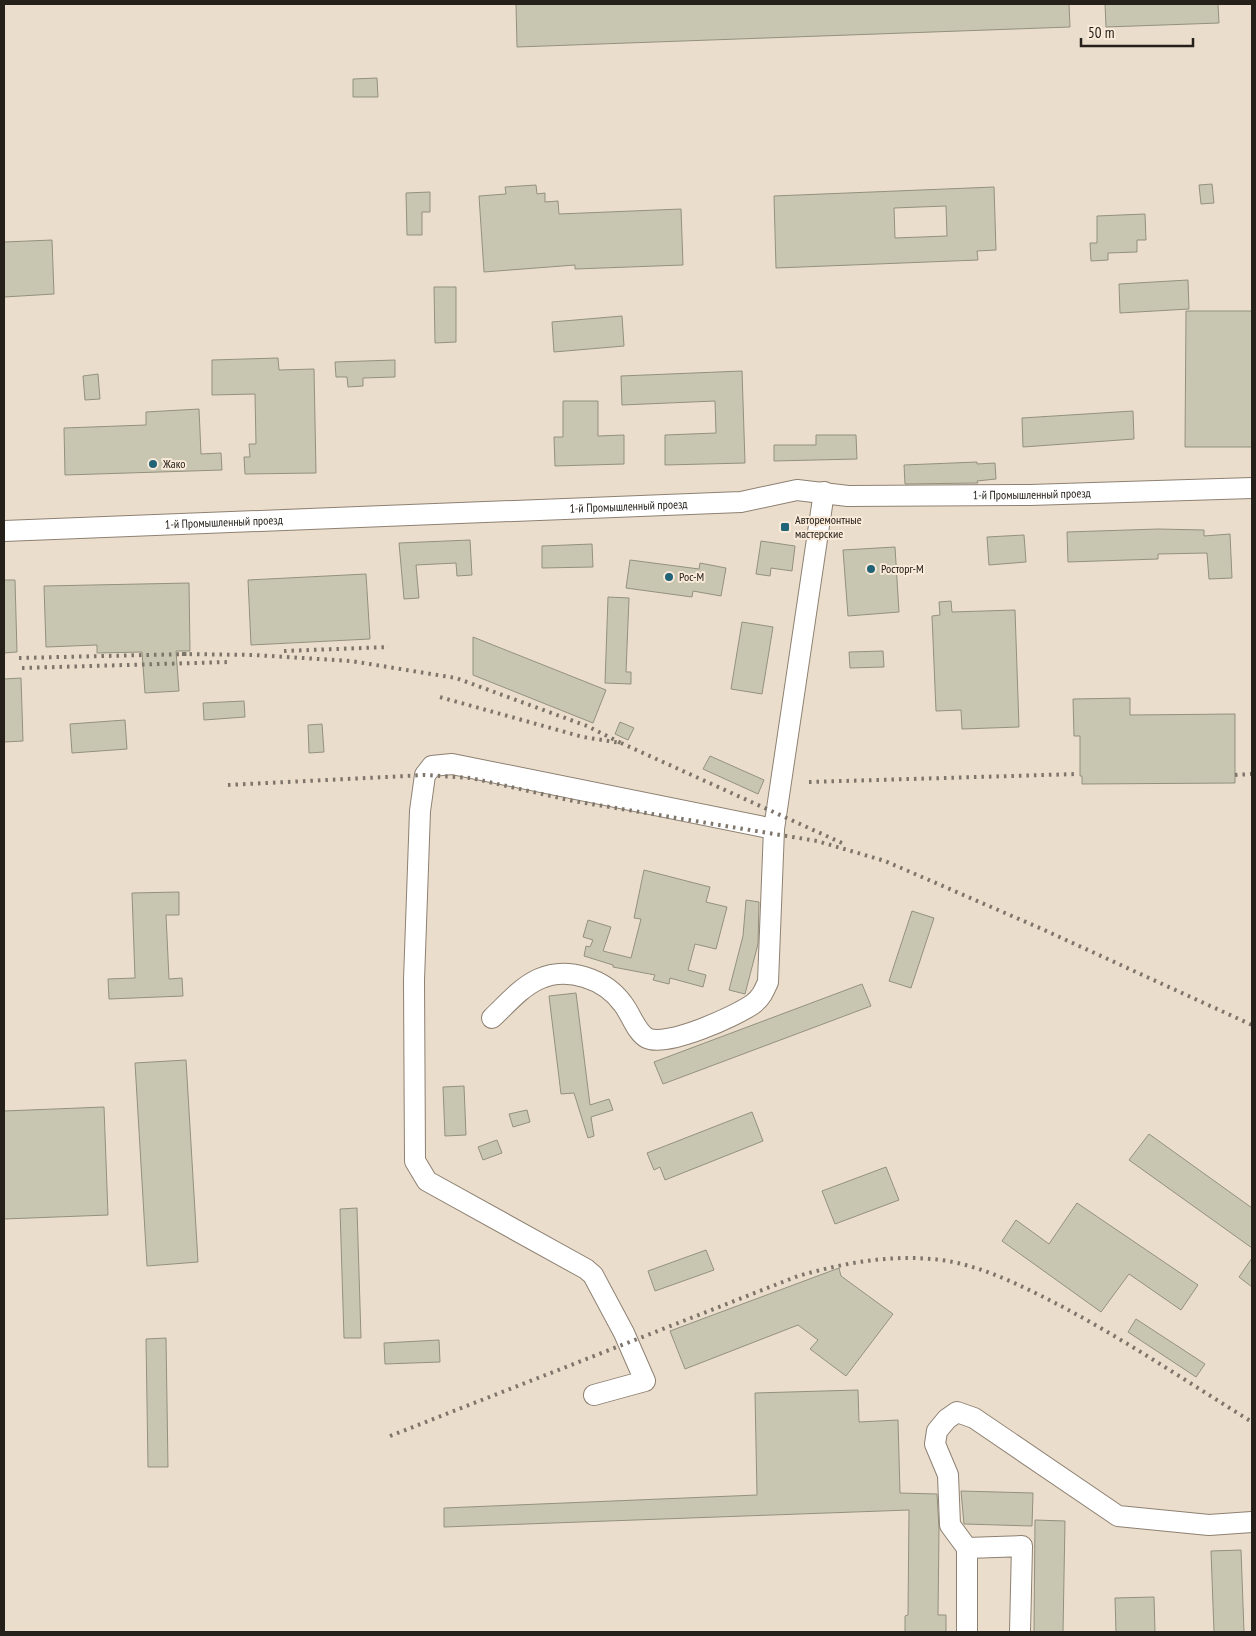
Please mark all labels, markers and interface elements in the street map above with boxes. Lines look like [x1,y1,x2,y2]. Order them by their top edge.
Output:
scale bar [1081,15,1194,47]
text: 50 m [1088,23,1114,42]
place label: Жако [162,456,185,471]
marker: Жако [147,458,159,470]
street label: 1-й Промышленный проезд [973,485,1092,502]
street label: 1-й Промышленный проезд [569,496,688,516]
street label: 1-й Промышленный проезд [165,512,284,532]
place label: Авторемонтные мастерские [795,512,862,541]
marker: Авторемонтные мастерские [779,521,791,533]
place label: Росторг-М [881,561,924,576]
marker: Росторг-М [865,563,877,575]
place label: Рос-М [679,569,704,584]
marker: Рос-М [663,571,675,583]

